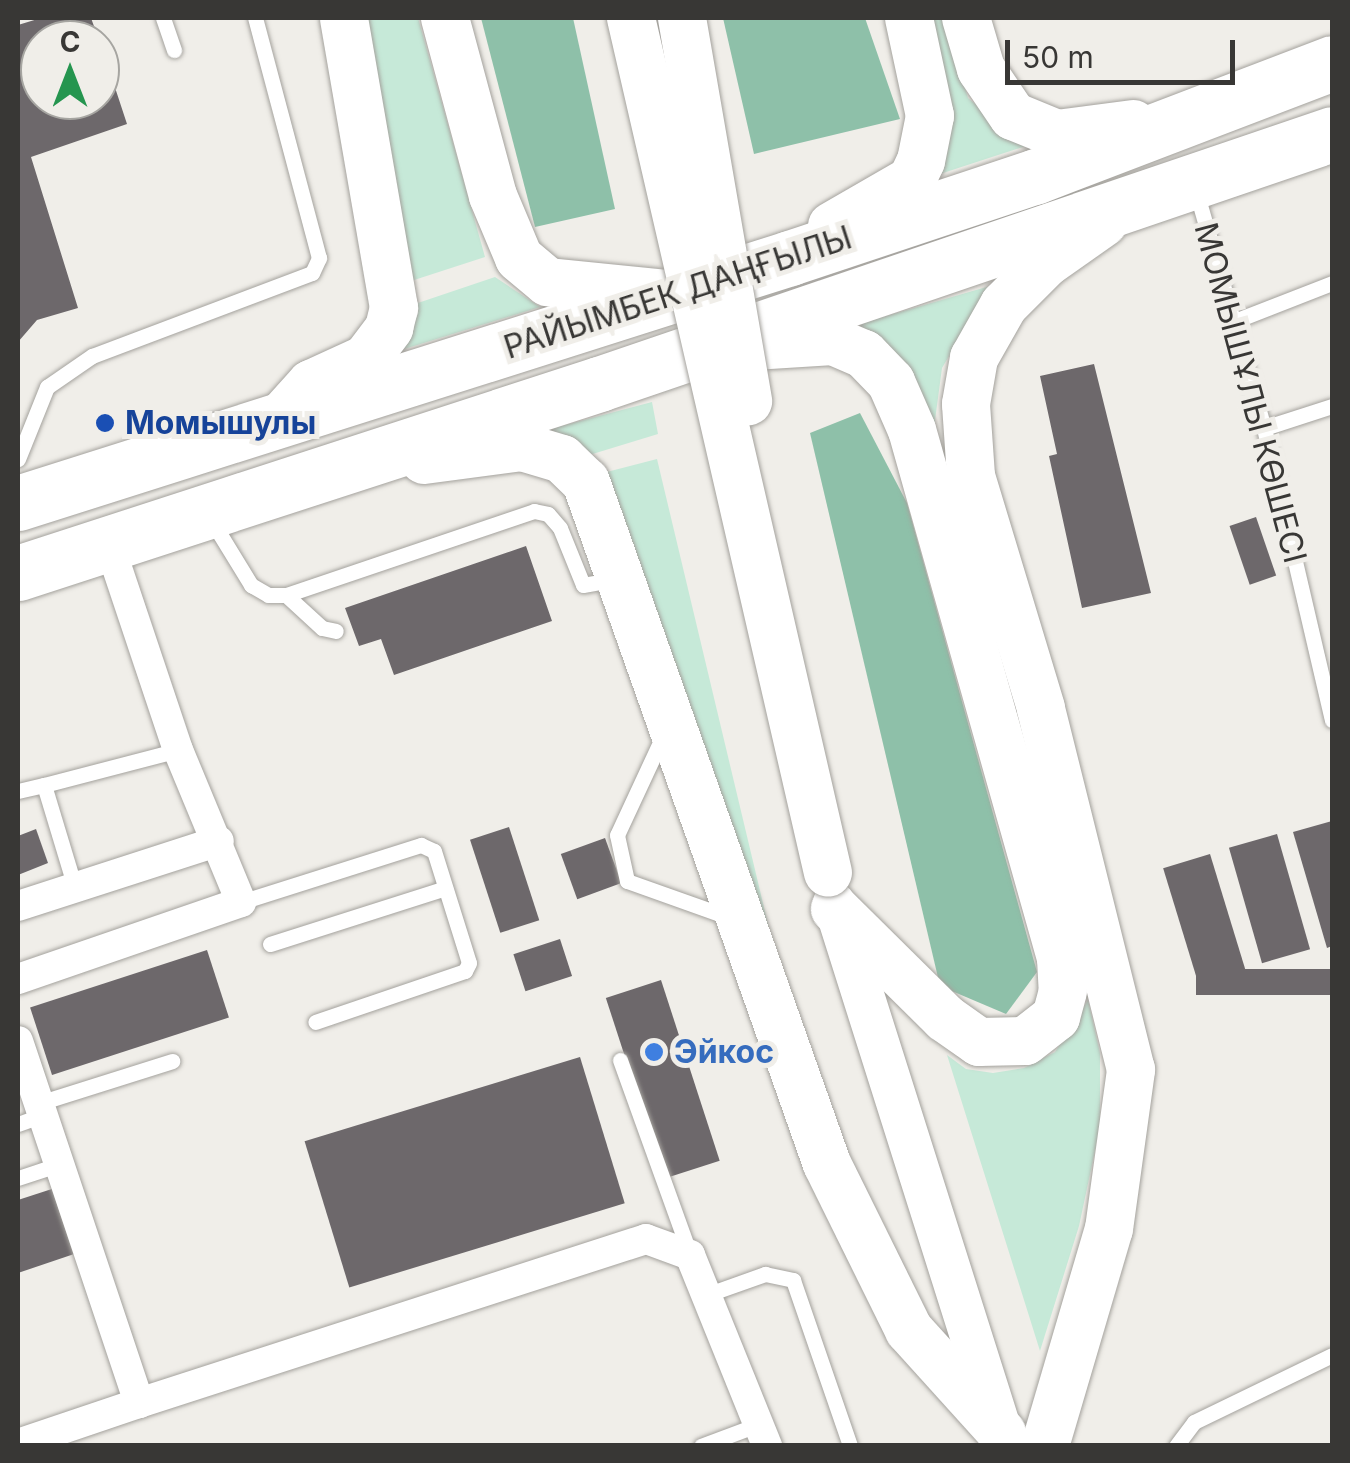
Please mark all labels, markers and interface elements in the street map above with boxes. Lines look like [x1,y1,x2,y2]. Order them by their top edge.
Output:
north arrow [20,20,120,120]
scale bar [1010,20,1240,82]
text: С [60,25,80,59]
text: 50 m [1022,39,1094,75]
street label: РАЙЫМБЕК ДАҢҒЫЛЫ [499,219,857,367]
street label: МОМЫШҰЛЫ КӨШЕСІ [1186,219,1314,567]
place label: Момышулы [125,404,316,442]
marker: Момышулы [94,412,116,434]
place label: Эйкос [674,1033,774,1071]
marker: Эйкос [643,1041,665,1063]

